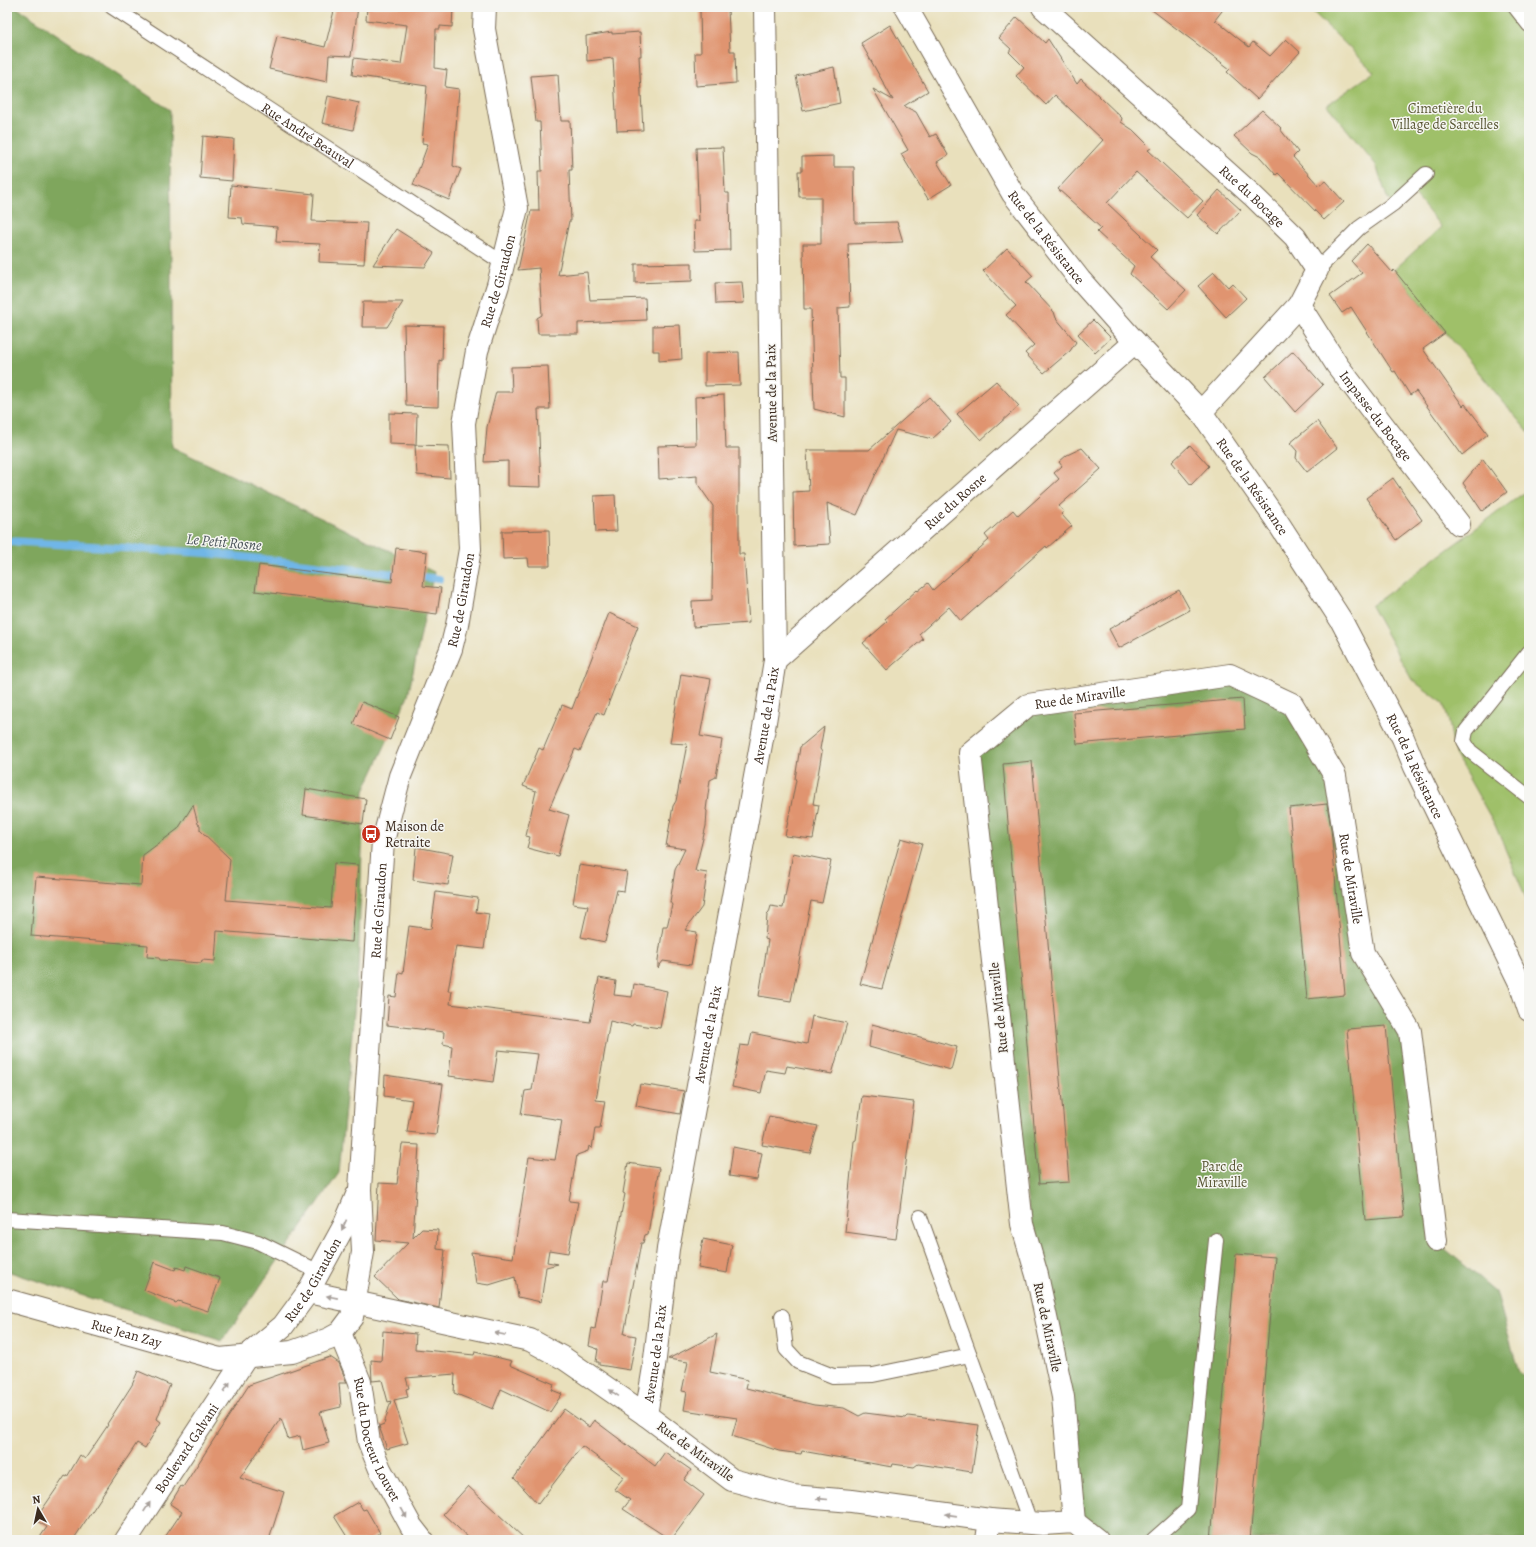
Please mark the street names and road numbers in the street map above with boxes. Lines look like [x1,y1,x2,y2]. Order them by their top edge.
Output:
street label: Rue André Beauval [258,98,358,173]
street label: Rue du Bocage [1215,161,1289,232]
street label: Rue de la Résistance [1003,186,1089,288]
street label: Rue de Giraudon [476,232,520,330]
street label: Avenue de la Paix [761,343,782,443]
street label: Impasse du Bocage [1335,367,1416,465]
street label: Rue de la Résistance [1212,434,1293,539]
street label: Rue du Rosne [920,469,991,534]
street label: Rue de Giraudon [443,551,479,649]
street label: Avenue de la Paix [748,665,784,767]
street label: Rue de Miraville [1033,682,1127,714]
street label: Rue de la Résistance [1382,710,1448,822]
street label: Rue de Miraville [1334,832,1367,926]
street label: Rue de Giraudon [366,862,392,959]
street label: Rue de Miraville [984,961,1013,1055]
street label: Avenue de la Paix [690,984,726,1085]
street label: Rue de Giraudon [280,1234,346,1326]
street label: Rue de Miraville [1029,1280,1066,1374]
street label: Avenue de la Paix [639,1303,671,1405]
street label: Rue Jean Zay [89,1315,165,1353]
street label: Rue du Docteur Louvet [349,1374,405,1505]
street label: Boulevard Galvani [150,1400,223,1497]
street label: Rue de Miraville [653,1417,738,1486]

